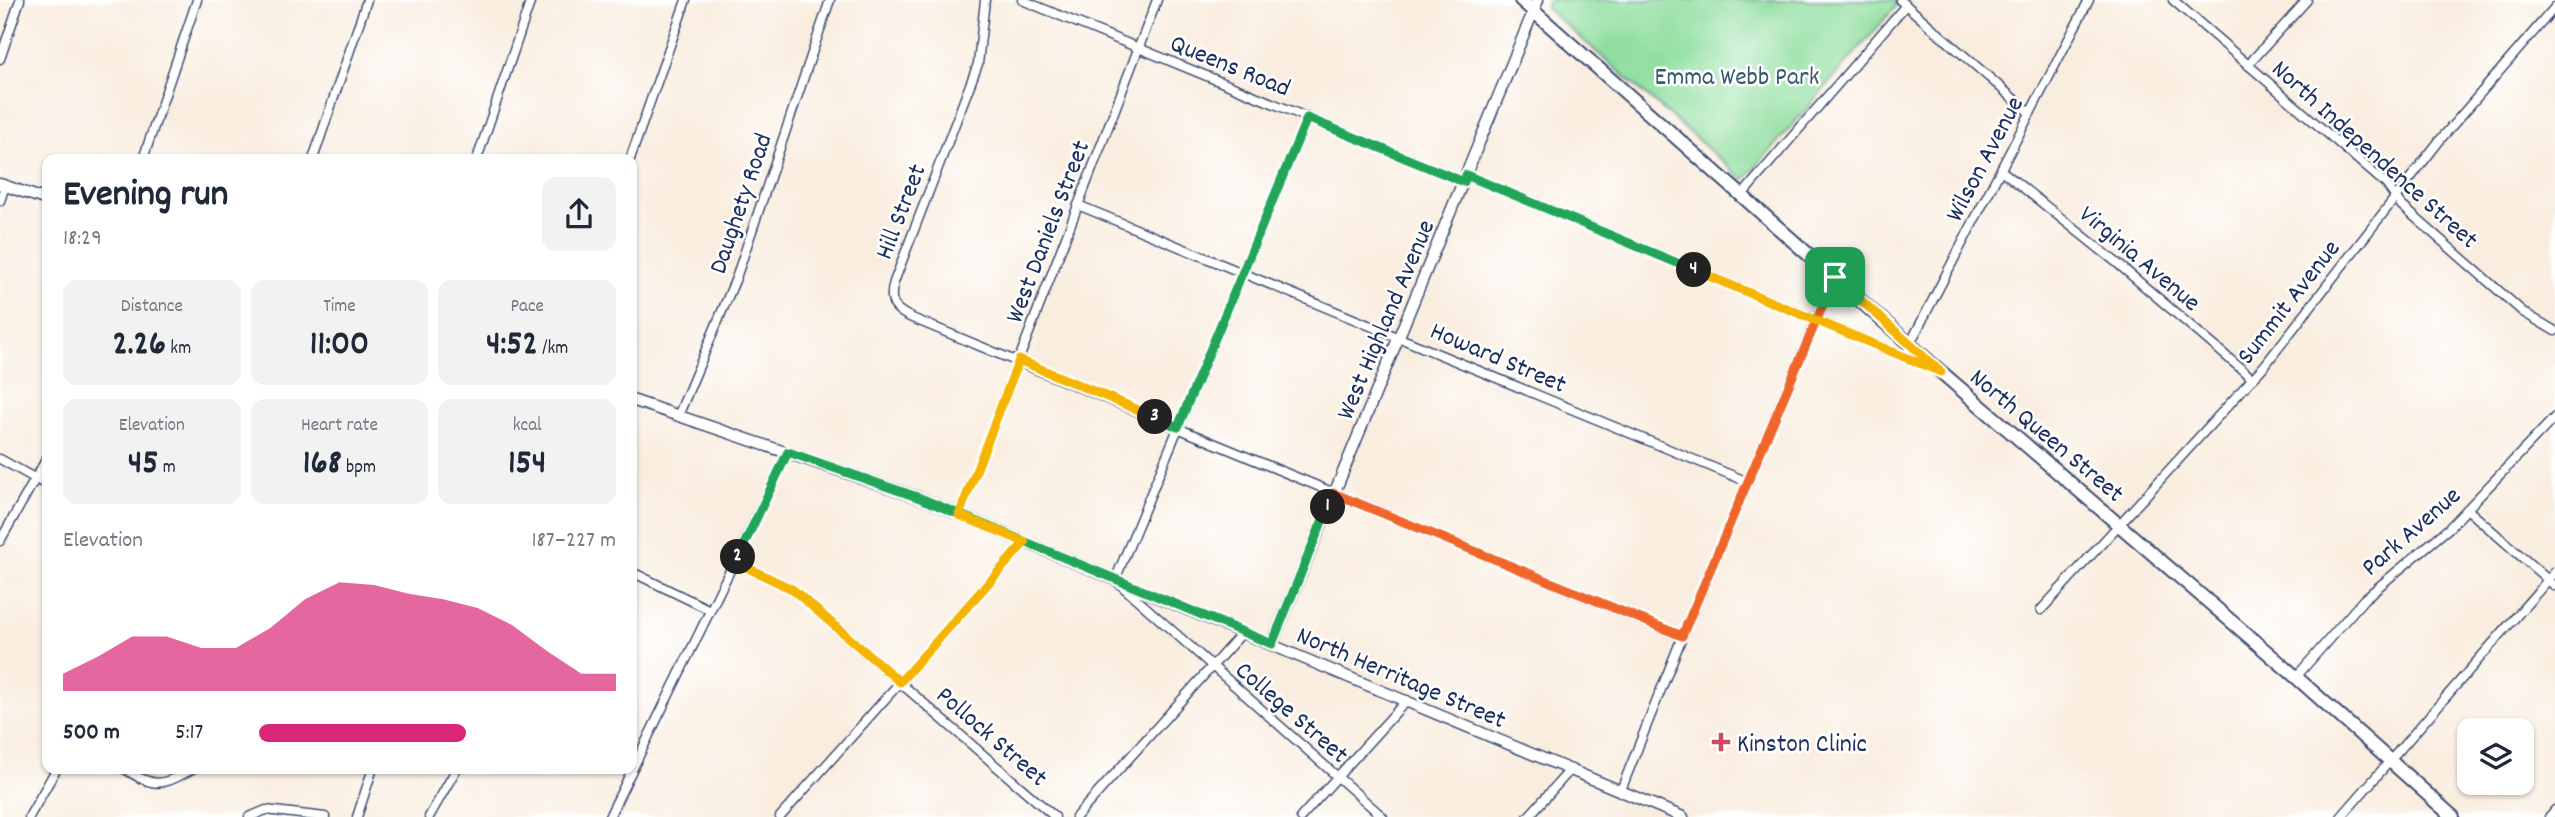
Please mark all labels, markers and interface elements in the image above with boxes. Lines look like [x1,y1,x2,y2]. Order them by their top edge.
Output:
street label: Queens Road [1164,26,1295,108]
street label: North Independence Street [2262,52,2486,259]
park label: Emma Webb Park [1655,60,1819,97]
street label: Wilson Avenue [1937,90,2035,229]
street label: Daughety Road [701,129,784,279]
street label: West Daniels Street [997,135,1101,329]
street label: Hill Street [867,159,938,265]
text: Evening run [63,169,228,224]
button: share [542,177,616,251]
street label: Virginia Avenue [2070,198,2208,322]
street label: West Highland Avenue [1328,215,1446,426]
text: 18:29 [63,223,102,256]
street label: Summit Avenue [2229,233,2350,374]
pin [1805,247,1865,307]
pin: 4 [1676,252,1712,288]
text: 4 [1690,256,1697,283]
icon: arrive [1816,258,1854,296]
text: Distance [121,294,183,321]
text: Time [323,294,356,321]
text: Pace [510,294,544,321]
street label: Howard Street [1424,314,1572,405]
text: 2.26 [112,321,166,371]
text: 11:00 [310,321,369,371]
text: 4:52 [486,321,538,371]
text: km [166,336,191,363]
text: /km [538,336,568,363]
street label: North Queen Street [1960,361,2131,513]
pin: 3 [1138,400,1172,434]
text: 3 [1150,403,1159,430]
text: Elevation [119,413,185,440]
text: Heart rate [301,413,378,440]
text: kcal [513,413,542,440]
text: 45 [128,440,158,490]
text: 168 [303,440,342,490]
text: 154 [508,440,546,490]
text: m [158,455,176,482]
text: bpm [342,455,376,482]
street label: Park Avenue [2354,479,2470,586]
pin: 1 [1310,490,1346,524]
text: 1 [1325,493,1330,520]
text: Elevation [63,525,143,558]
text: 187–227 m [532,525,616,558]
pin: 2 [720,540,756,574]
text: 2 [733,543,742,570]
street label: North Herritage Street [1290,618,1511,740]
street label: College Street [1226,654,1356,774]
street label: Pollock Street [927,679,1055,797]
text: 500 m [63,717,120,750]
text: 5:17 [175,717,203,750]
map controls [2457,718,2534,795]
button: layers [2457,718,2534,795]
place label: Kinston Clinic [1737,727,1867,764]
marker: Kinston Clinic [1711,732,1731,752]

